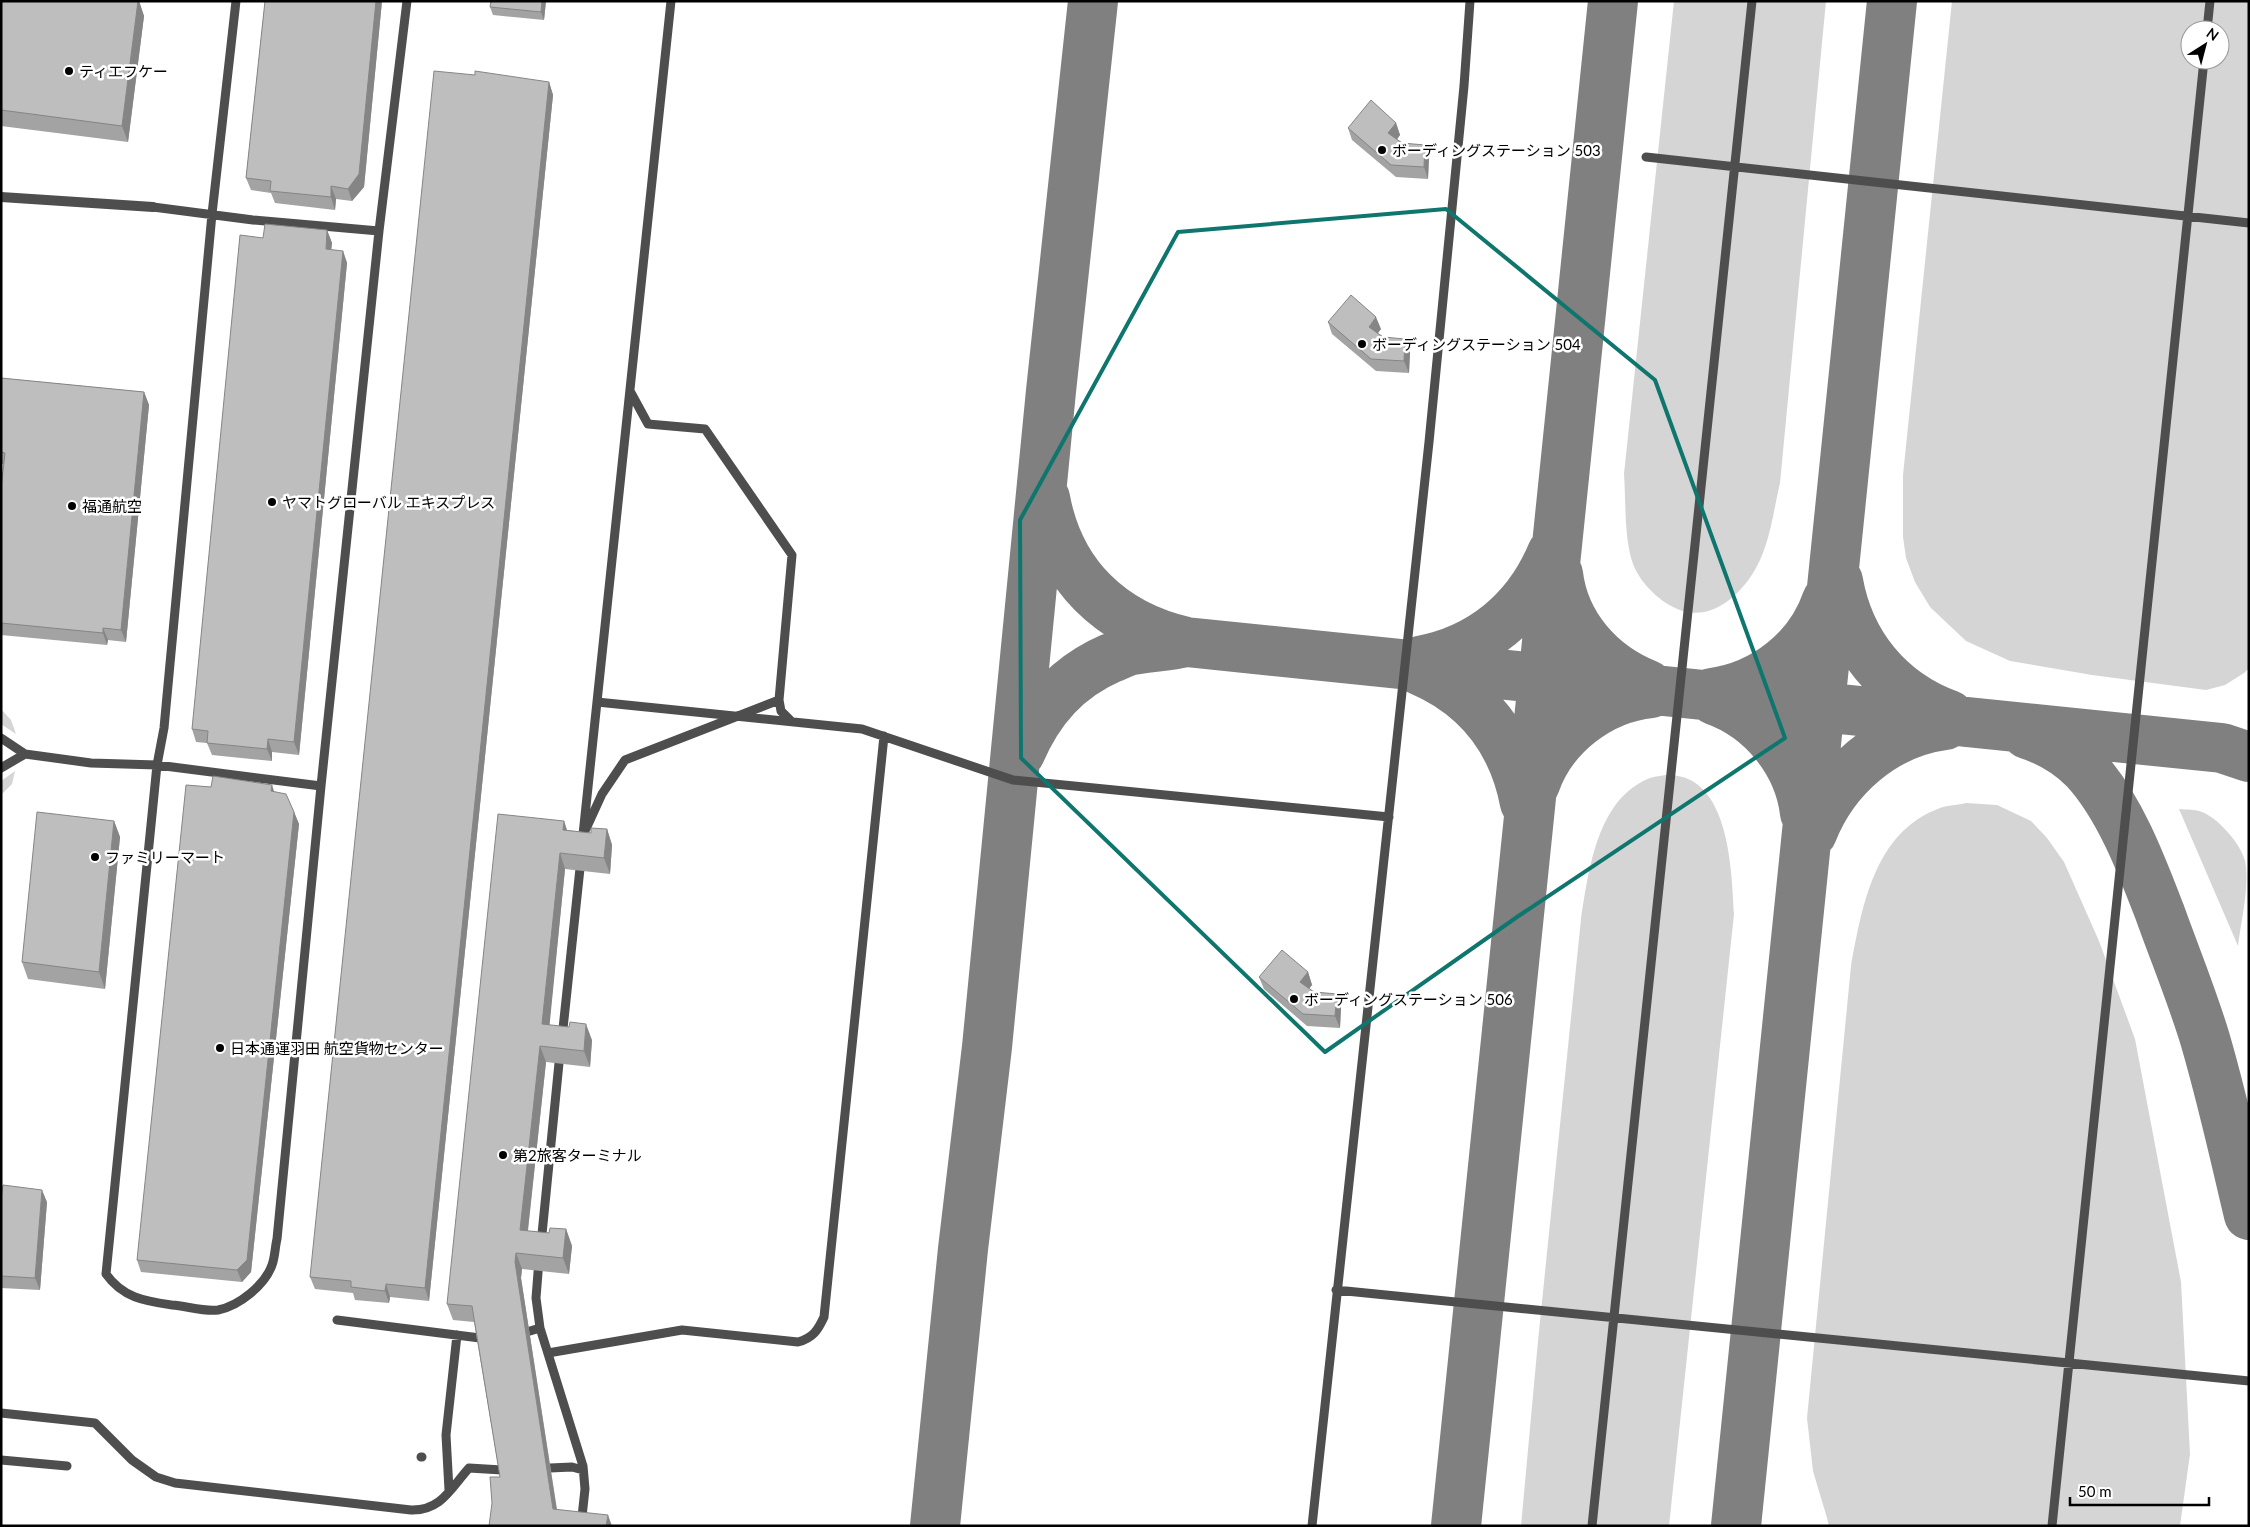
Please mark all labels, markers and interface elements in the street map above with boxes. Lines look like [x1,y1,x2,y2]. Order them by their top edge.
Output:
north arrow [2180,20,2230,70]
text: N [2204,24,2222,44]
place label: ティエフケー [79,62,168,80]
marker: ティエフケー [63,65,75,77]
place label: ボーディングステーション 503 [1392,141,1601,159]
marker: ボーディングステーション 503 [1376,144,1388,156]
place label: ボーディングステーション 504 [1372,335,1581,353]
marker: ボーディングステーション 504 [1356,338,1368,350]
place label: ヤマトグローバル エキスプレス [282,493,495,511]
marker: ヤマトグローバル エキスプレス [266,496,278,508]
place label: 福通航空 [82,497,142,515]
marker: 福通航空 [66,500,78,512]
place label: ファミリーマート [105,848,225,866]
marker: ファミリーマート [89,851,101,863]
place label: ボーディングステーション 506 [1304,990,1513,1008]
marker: ボーディングステーション 506 [1288,993,1300,1005]
place label: 日本通運羽田 航空貨物センター [230,1039,444,1057]
marker: 日本通運羽田 航空貨物センター [214,1042,226,1054]
place label: 第2旅客ターミナル [513,1146,642,1164]
marker: 第2旅客ターミナル [497,1149,509,1161]
scale bar [2070,1474,2209,1506]
text: 50 m [2078,1482,2112,1500]

